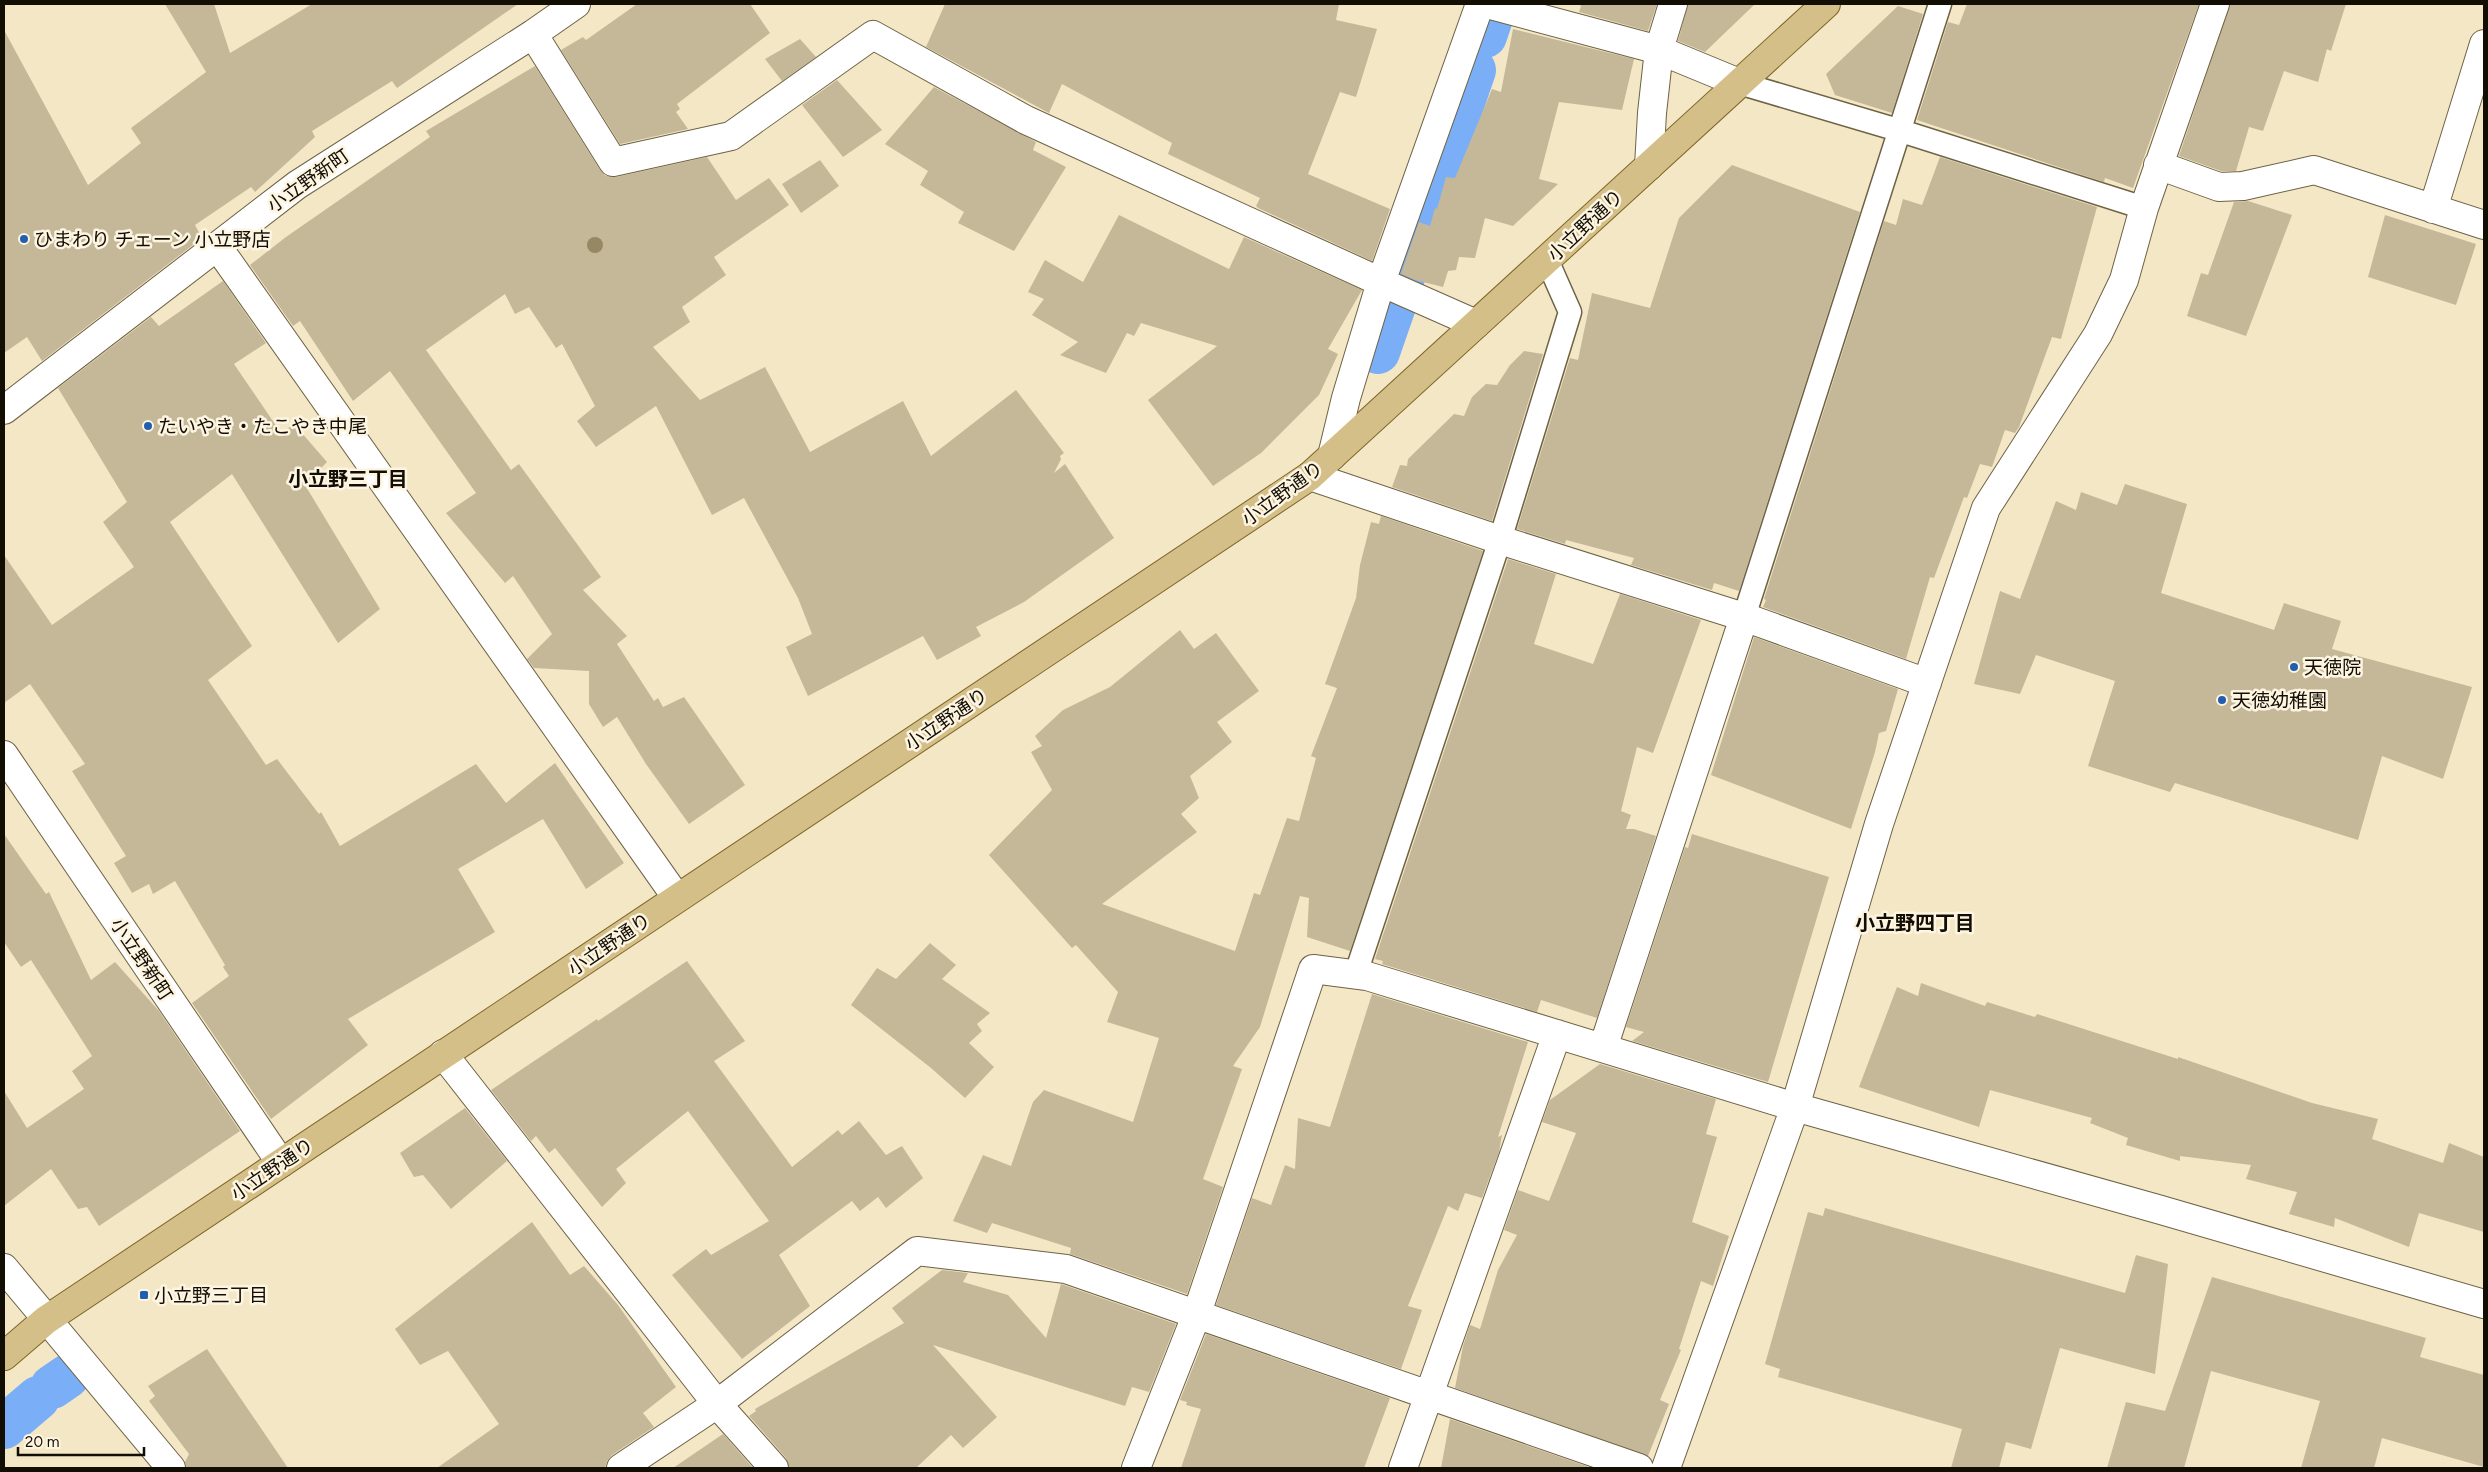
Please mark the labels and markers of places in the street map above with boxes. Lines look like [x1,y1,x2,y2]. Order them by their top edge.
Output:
place label: ひまわり チェーン 小立野店 [34,228,270,251]
marker: ひまわり チェーン 小立野店 [18,233,30,245]
place label: たいやき・たこやき中尾 [158,415,367,438]
marker: たいやき・たこやき中尾 [142,420,154,432]
place label: 天徳院 [2304,656,2361,679]
marker: 天徳院 [2288,661,2300,673]
place label: 天徳幼稚園 [2232,689,2327,712]
marker: 天徳幼稚園 [2216,694,2228,706]
place label: 小立野三丁目 [154,1284,268,1307]
marker: 小立野三丁目 [138,1289,150,1301]

